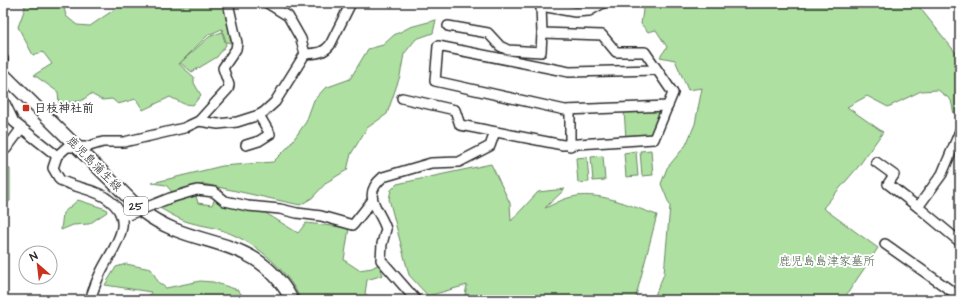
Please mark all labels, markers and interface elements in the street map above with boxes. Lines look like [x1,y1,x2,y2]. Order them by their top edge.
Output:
place label: 日枝神社前 [34,100,94,117]
marker: 日枝神社前 [21,103,31,113]
street label: 鹿児島蒲生線 [63,133,125,195]
road number: 25 [124,197,148,215]
north arrow [18,245,58,285]
text: N [27,248,40,265]
park label: 鹿児島島津家墓所 [779,253,875,270]

